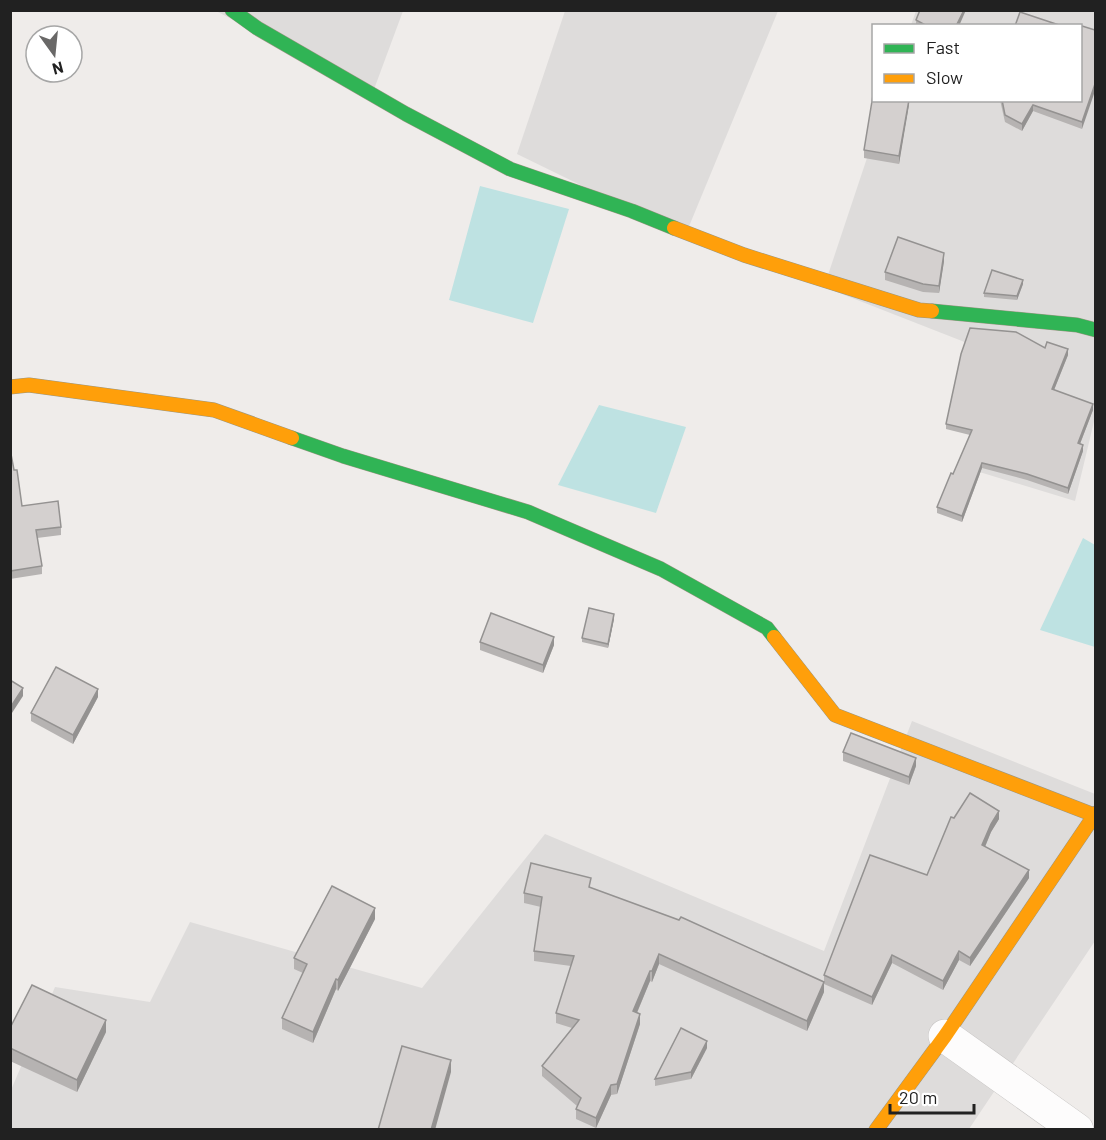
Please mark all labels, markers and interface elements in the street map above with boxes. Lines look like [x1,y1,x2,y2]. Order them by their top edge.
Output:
north arrow [24,24,84,84]
legend [872,24,1082,102]
text: Fast [926,36,960,58]
text: N [50,58,66,80]
text: Slow [926,66,963,88]
scale bar [890,1077,974,1115]
text: 20 m [899,1086,937,1108]

